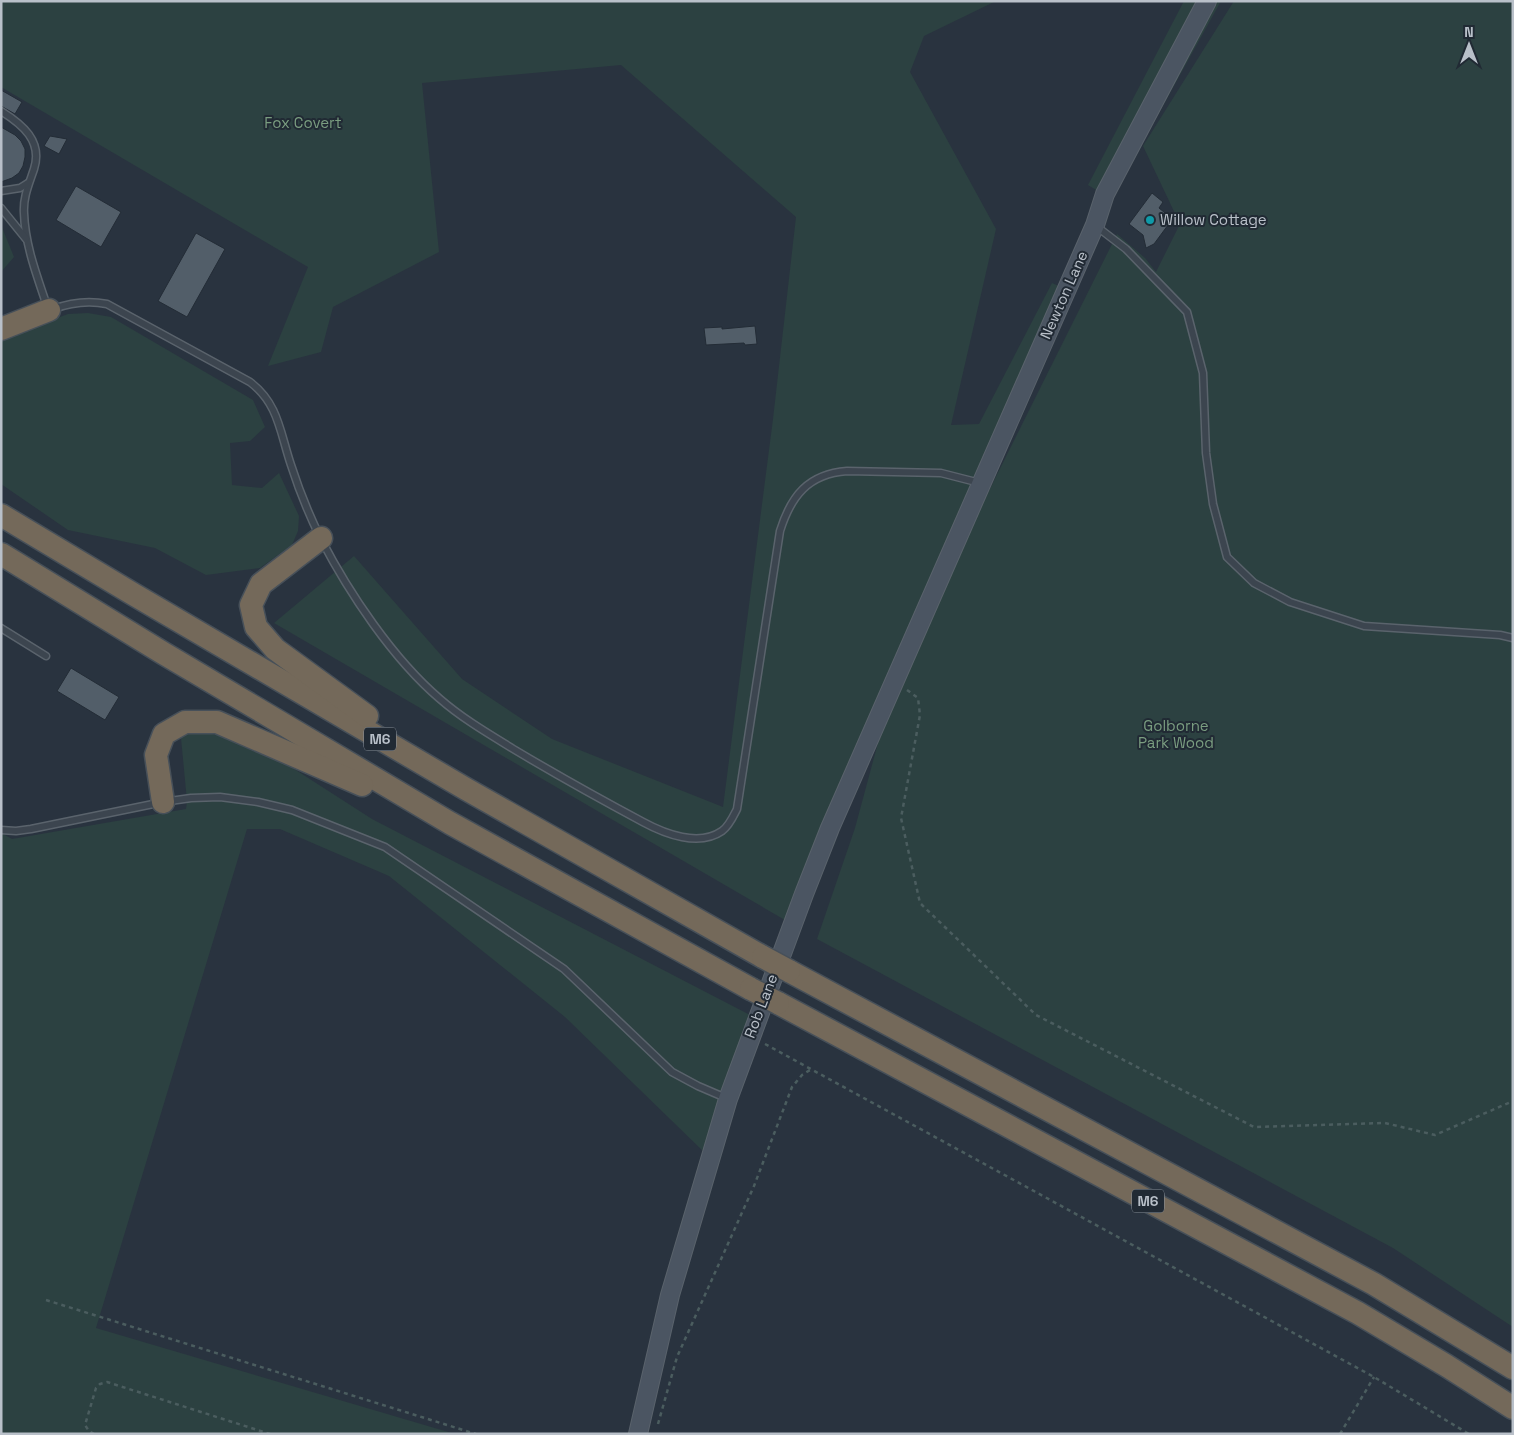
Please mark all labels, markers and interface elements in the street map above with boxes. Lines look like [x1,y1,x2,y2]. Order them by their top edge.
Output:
north arrow [1444,20,1494,70]
text: N [1464,23,1474,41]
park label: Fox Covert [264,113,342,132]
place label: Willow Cottage [1160,210,1267,229]
marker: Willow Cottage [1144,214,1156,226]
street label: Newton Lane [1036,248,1091,342]
park label: Golborne Park Wood [1138,716,1214,752]
road number: M6 [364,728,396,751]
street label: Rob Lane [740,971,781,1041]
road number: M6 [1132,1190,1164,1212]

